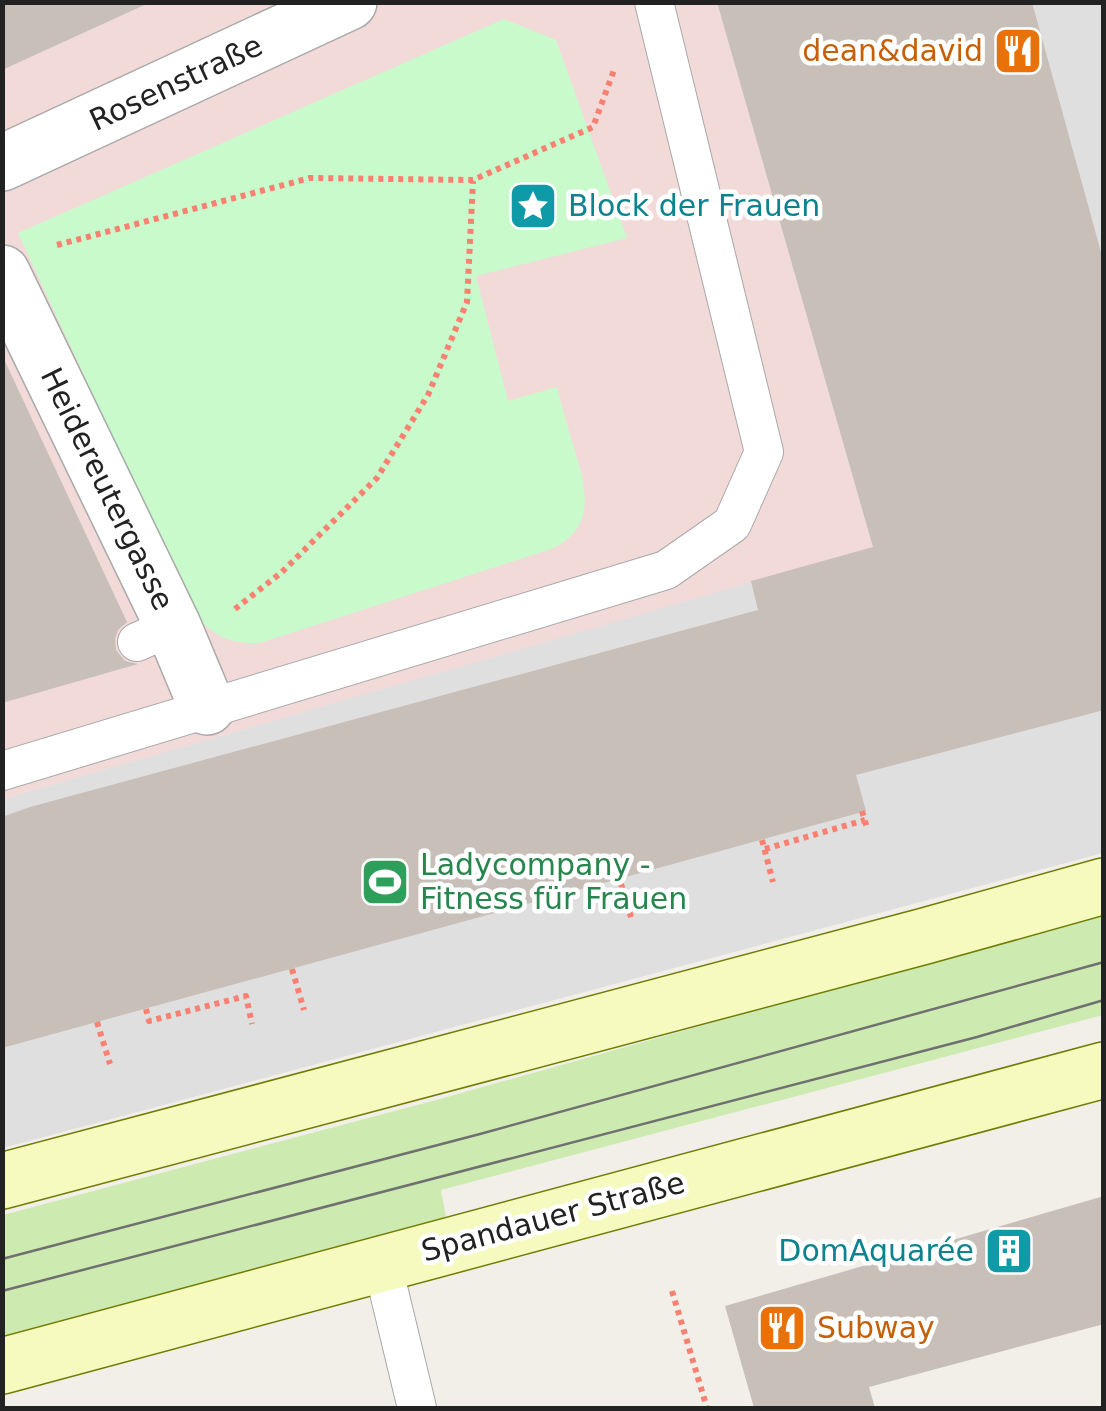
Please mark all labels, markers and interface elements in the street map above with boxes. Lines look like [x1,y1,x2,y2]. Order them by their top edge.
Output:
restaurant icon: dean&david [992,25,1044,77]
street label: Rosenstraße [84,27,268,138]
place label: dean&david [802,33,983,68]
place icon: Block der Frauen [507,180,559,232]
place label: Block der Frauen [568,188,820,223]
street label: Heidereutergasse [34,362,181,616]
place label: Ladycompany - Fitness für Frauen [420,847,687,916]
sports icon: Ladycompany - Fitness für Frauen [359,856,411,908]
street label: Spandauer Straße [417,1165,688,1269]
building icon: DomAquarée [983,1225,1035,1277]
place label: DomAquarée [778,1233,974,1268]
restaurant icon: Subway [756,1302,808,1354]
place label: Subway [817,1310,935,1345]

